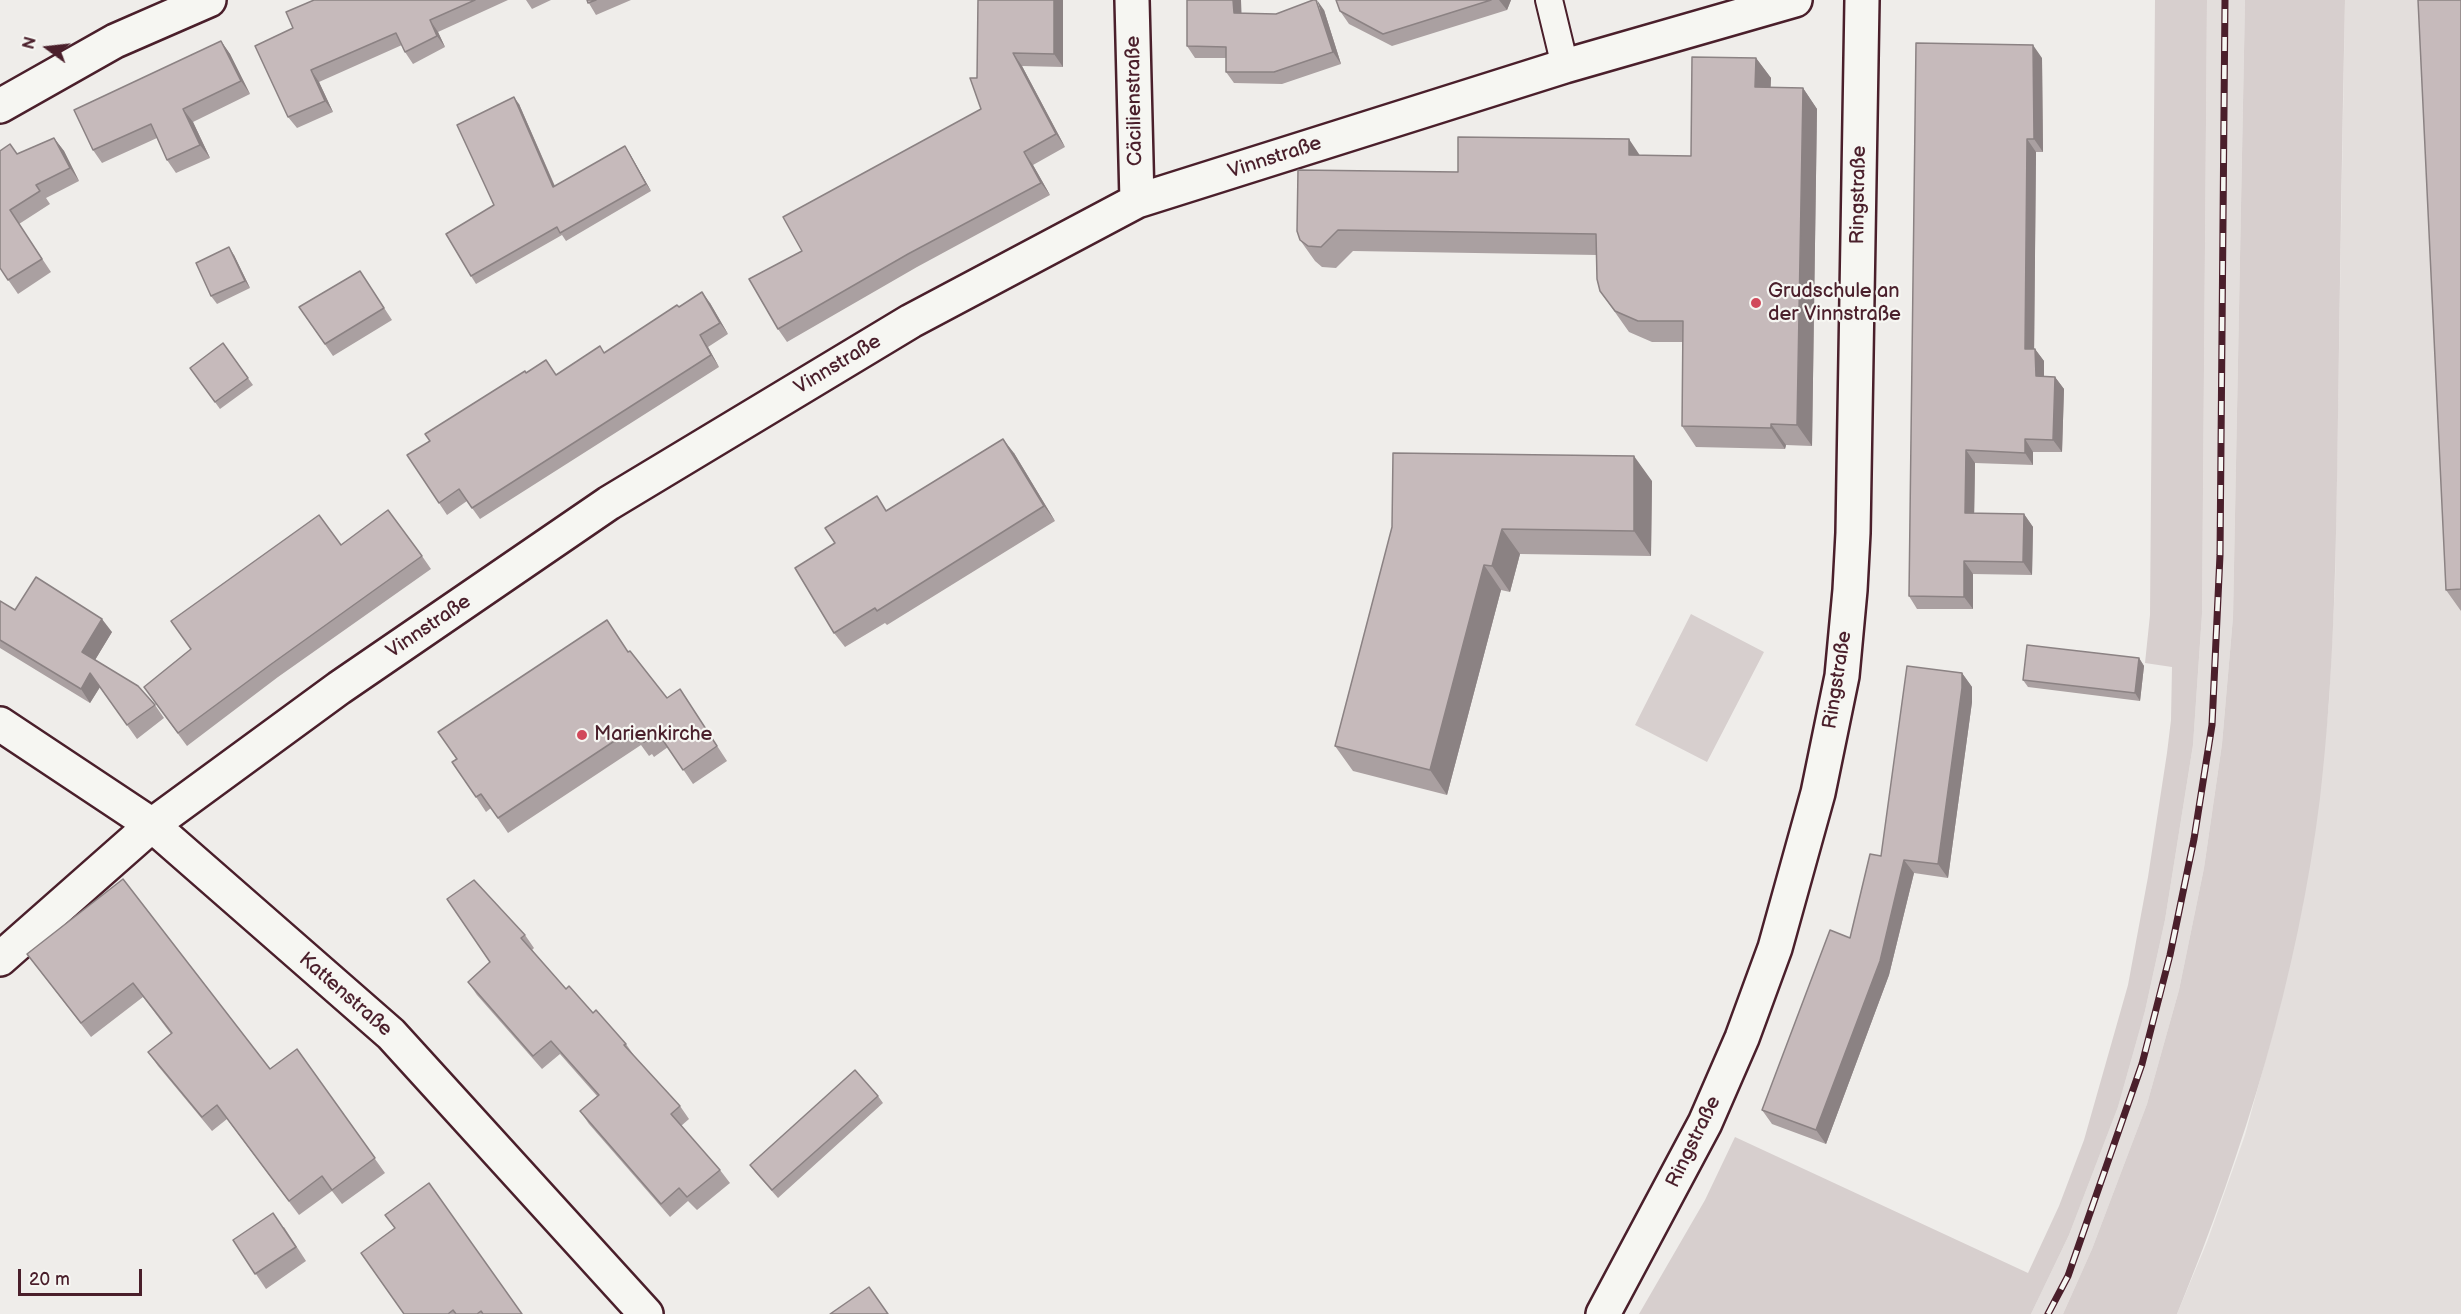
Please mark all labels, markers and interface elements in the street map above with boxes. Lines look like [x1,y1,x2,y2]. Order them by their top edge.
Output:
north arrow [18,18,78,78]
text: N [19,35,41,51]
street label: Cäcilienstraße [1122,36,1148,166]
street label: Vinnstraße [1225,132,1325,184]
street label: Ringstraße [1846,145,1872,245]
place label: Grudschule an der Vinnstraße [1768,280,1901,327]
marker: Grudschule an der Vinnstraße [1749,296,1763,310]
street label: Vinnstraße [790,330,886,400]
street label: Vinnstraße [382,590,476,664]
street label: Ringstraße [1818,629,1858,731]
place label: Marienkirche [594,723,712,747]
marker: Marienkirche [575,728,589,742]
street label: Kattenstraße [293,948,397,1042]
street label: Ringstraße [1662,1092,1726,1192]
scale bar [21,1257,146,1295]
text: 20 m [29,1269,70,1290]

